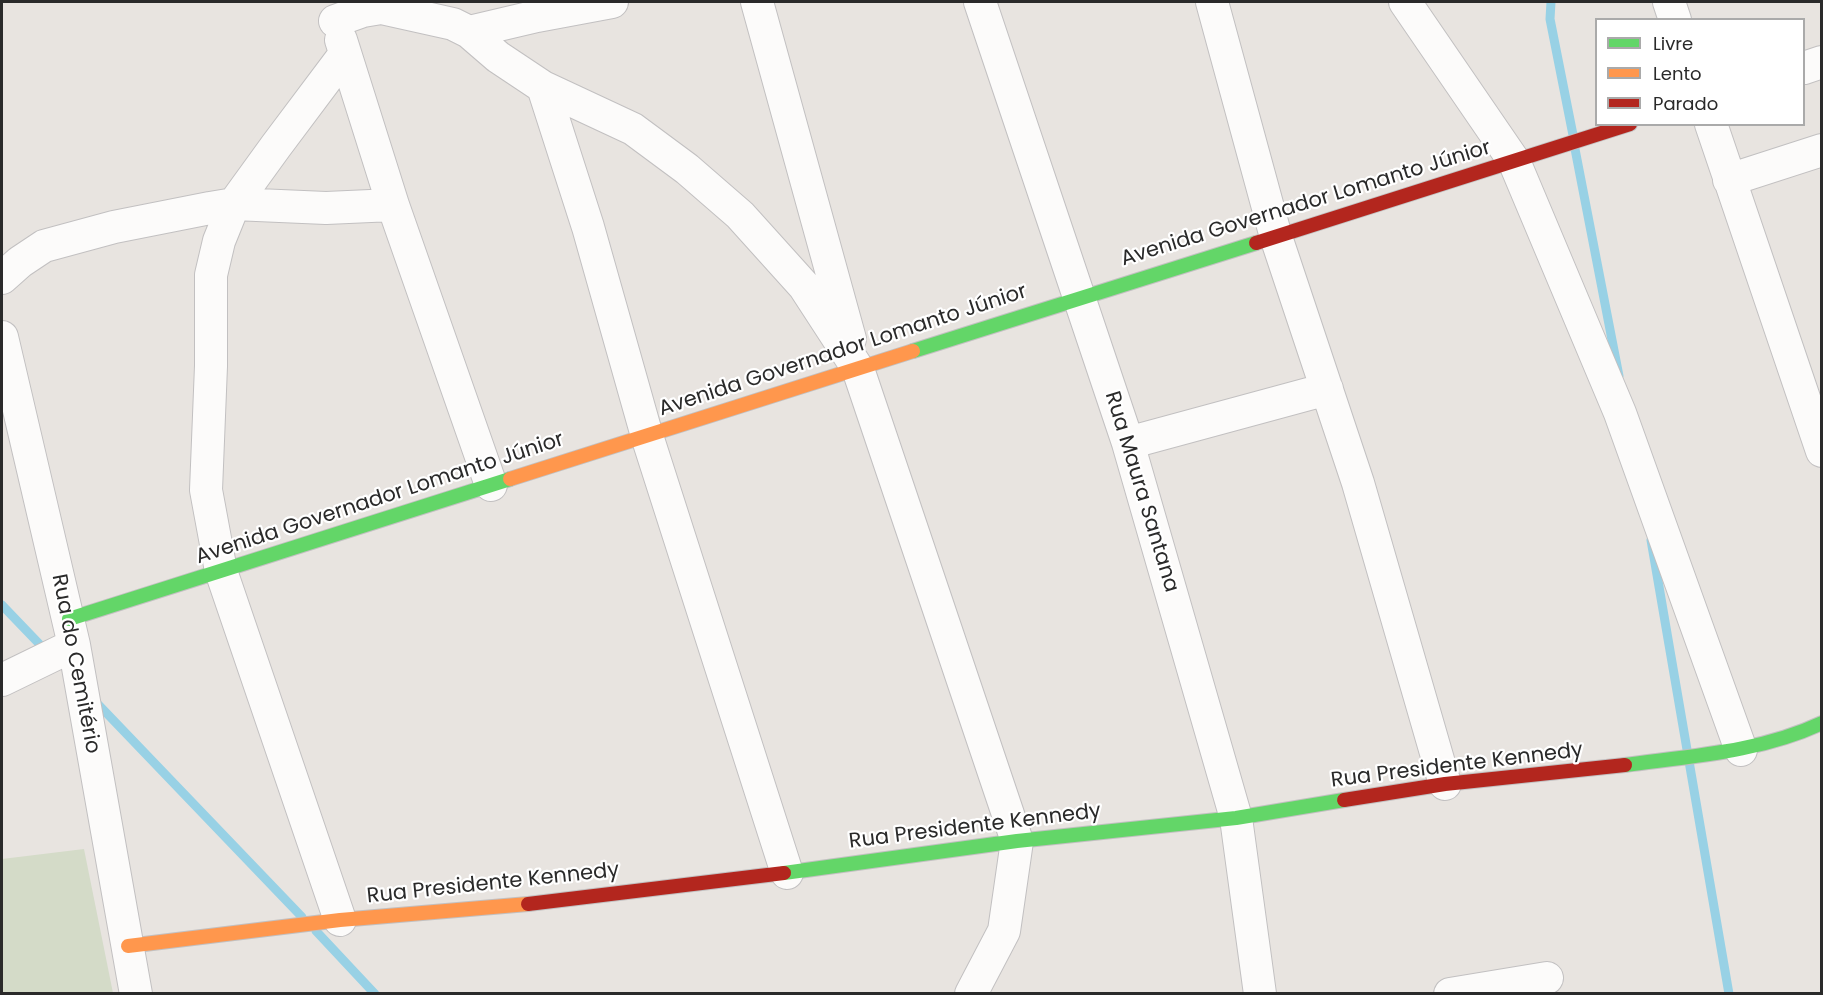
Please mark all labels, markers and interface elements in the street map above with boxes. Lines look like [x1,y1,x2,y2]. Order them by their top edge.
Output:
legend [1595,18,1805,126]
text: Livre [1653,31,1693,56]
text: Lento [1653,61,1702,86]
text: Parado [1653,91,1718,116]
street label: Avenida Governador Lomanto Júnior [1118,136,1494,272]
street label: Avenida Governador Lomanto Júnior [656,279,1030,423]
street label: Rua Maura Santana [1098,388,1184,596]
street label: Avenida Governador Lomanto Júnior [193,427,567,571]
street label: Rua do Cemitério [45,572,105,756]
street label: Rua Presidente Kennedy [1330,738,1584,794]
street label: Rua Presidente Kennedy [848,799,1102,855]
street label: Rua Presidente Kennedy [366,858,620,910]

